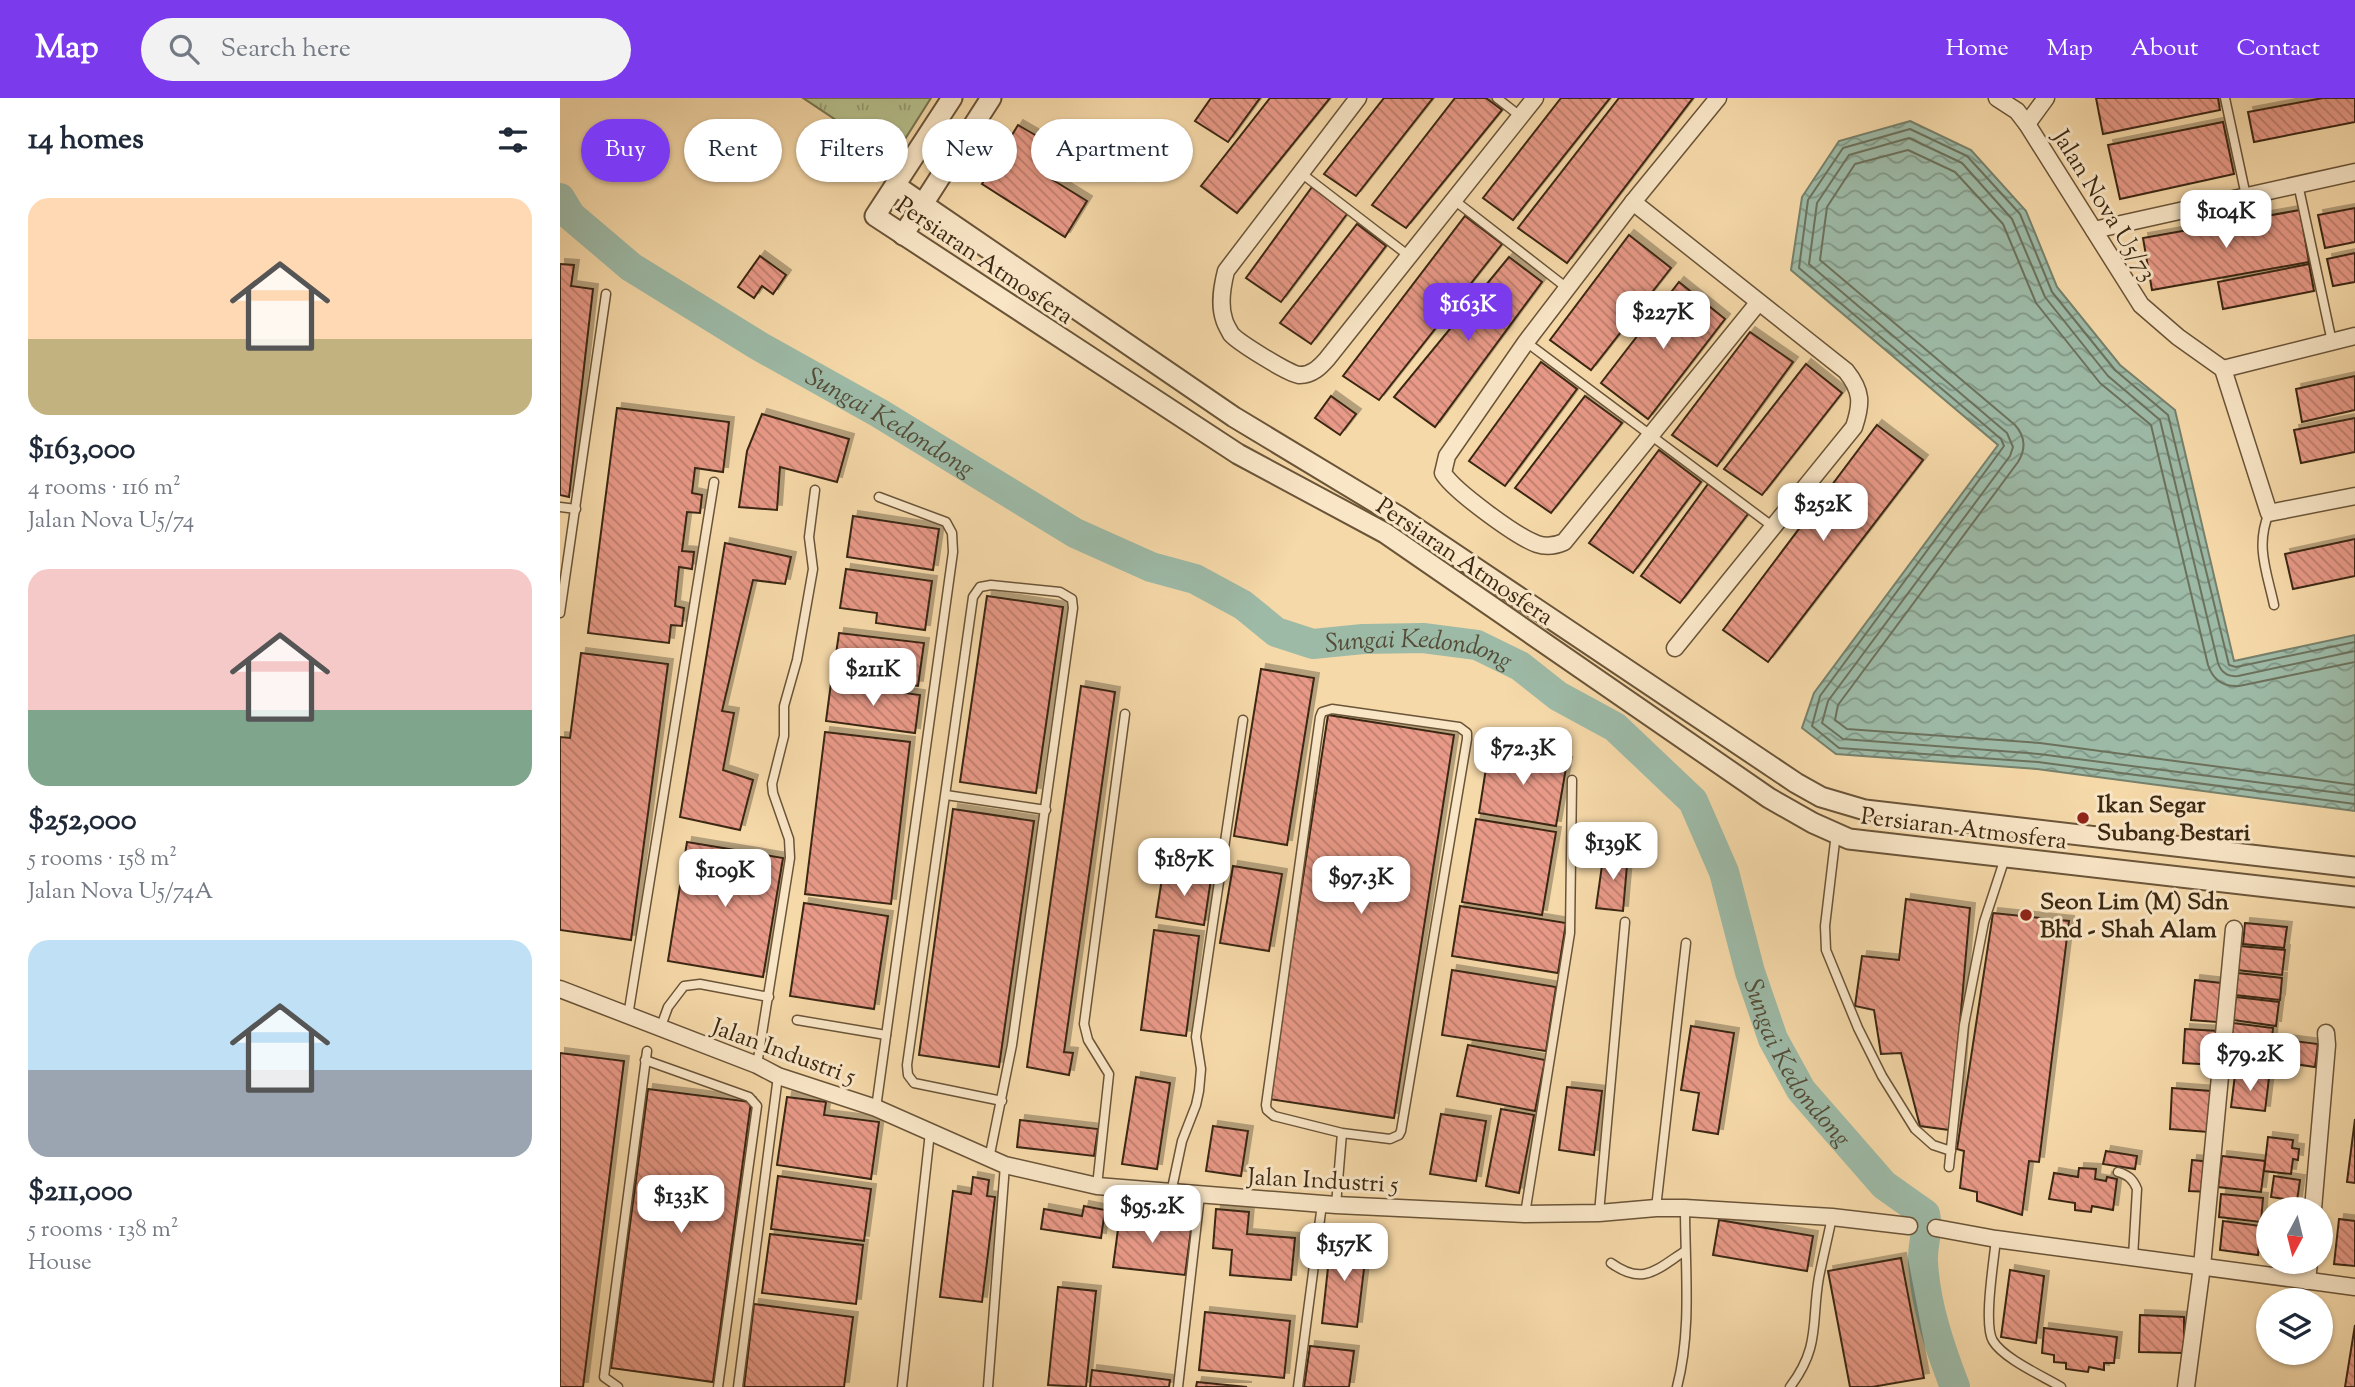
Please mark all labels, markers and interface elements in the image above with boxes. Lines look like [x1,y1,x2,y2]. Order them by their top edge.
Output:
search box [141,18,631,81]
text: Map [35,25,99,73]
icon: search [165,30,203,68]
text: Search here [221,31,351,68]
text: Home [1946,32,2009,66]
text: Map [2047,32,2093,66]
text: About [2131,32,2198,66]
text: Contact [2236,32,2320,66]
text: 14 homes [28,119,144,162]
chip: Buy [581,119,670,182]
chip: Rent [684,119,782,182]
chip: Filters [796,119,908,182]
chip: New [922,119,1017,182]
chip: Apartment [1031,119,1193,182]
icon: filters [494,121,532,159]
street label: Jalan Nova U5/73 [2042,122,2164,288]
street label: Persiaran Atmosfera [888,189,1079,334]
pin: $104K [2177,190,2275,250]
text: $104K [2196,196,2256,229]
icon: home [217,243,343,369]
pin: $163K [1419,284,1517,343]
text: $163K [1439,289,1497,322]
pin: $227K [1614,292,1712,351]
text: $227K [1632,297,1694,330]
water label: Sungai Kedondong [798,359,981,488]
text: $163,000 [28,429,135,472]
text: 4 rooms · 116 m² [28,472,181,505]
pin: $252K [1774,484,1872,543]
text: $252K [1794,489,1852,522]
street label: Persiaran Atmosfera [1368,490,1559,635]
text: Jalan Nova U5/74 [28,505,194,538]
icon: home [217,614,343,740]
water label: Sungai Kedondong [1323,622,1518,681]
pin: $211K [824,648,922,708]
text: $211K [845,654,901,687]
pin: $72.3K [1466,728,1580,787]
text: $72.3K [1490,733,1556,766]
place label: Ikan Segar Subang Bestari [2097,789,2251,851]
text: $252,000 [28,800,137,843]
street label: Persiaran Atmosfera [1859,800,2069,860]
marker: Ikan Segar Subang Bestari [2075,810,2091,826]
pin: $139K [1564,822,1662,882]
text: $139K [1585,828,1642,861]
pin: $187K [1135,838,1233,898]
text: 5 rooms · 158 m² [28,843,177,876]
text: $187K [1154,844,1214,877]
pin: $109K [676,850,774,909]
text: $109K [695,855,755,888]
pin: $97.3K [1304,856,1418,916]
text: $97.3K [1328,862,1394,895]
text: Jalan Nova U5/74A [28,876,213,909]
place label: Seon Lim (M) Sdn Bhd - Shah Alam [2040,886,2230,948]
marker: Seon Lim (M) Sdn Bhd - Shah Alam [2018,907,2034,923]
water label: Sungai Kedondong [1733,974,1859,1156]
icon: home [217,985,343,1111]
street label: Jalan Industri 5 [705,1010,860,1095]
pin: $79.2K [2193,1034,2307,1093]
text: $79.2K [2216,1039,2284,1072]
street label: Jalan Industri 5 [1245,1161,1399,1203]
text: $211,000 [28,1171,133,1214]
pin: $133K [632,1176,730,1235]
text: $133K [653,1181,709,1214]
pin: $95.2K [1095,1186,1209,1245]
text: $95.2K [1120,1191,1184,1224]
north arrow [2256,1197,2333,1274]
map controls [2256,1197,2333,1365]
text: 5 rooms · 138 m² [28,1214,179,1247]
pin: $157K [1295,1224,1393,1283]
text: $157K [1316,1229,1372,1262]
text: House [28,1247,92,1280]
button: layers [2256,1288,2333,1365]

